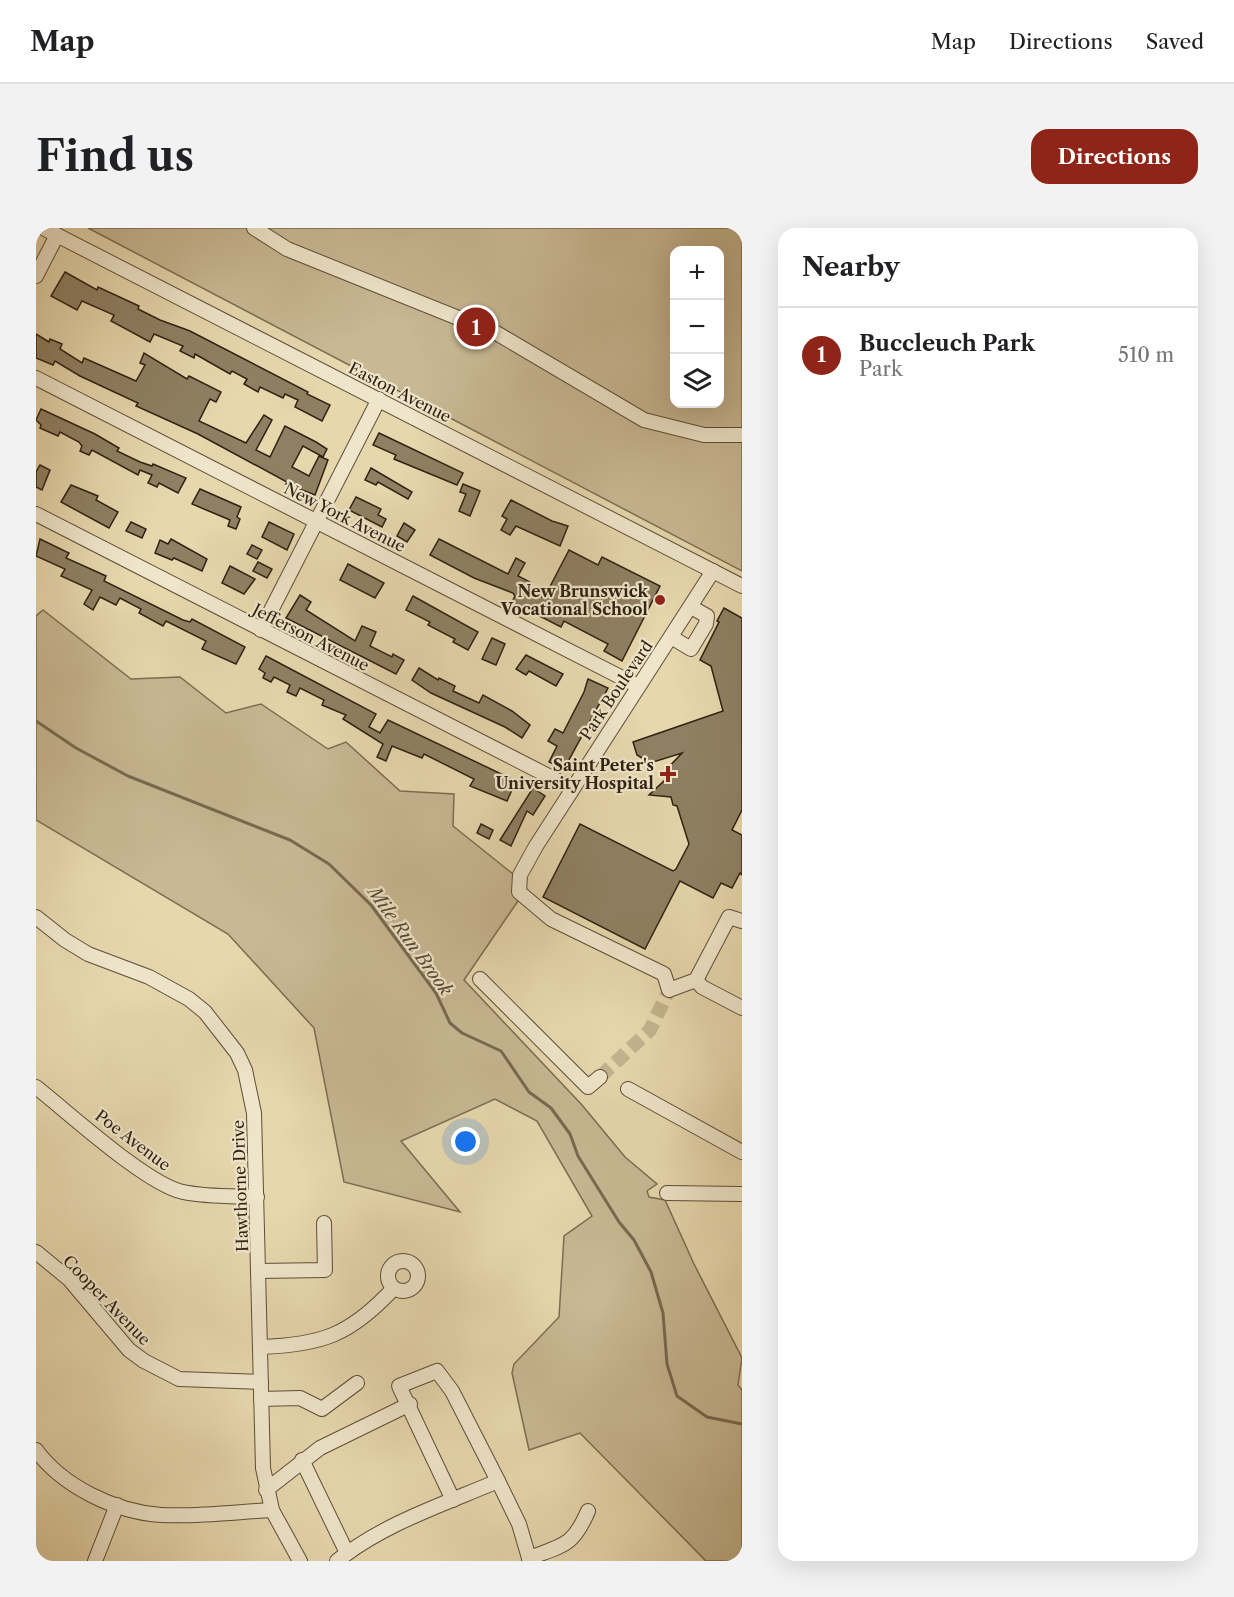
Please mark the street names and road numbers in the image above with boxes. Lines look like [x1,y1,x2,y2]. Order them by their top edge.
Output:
street label: Easton Avenue [345,358,455,426]
street label: New York Avenue [281,478,409,556]
street label: Jefferson Avenue [247,598,373,675]
street label: Park Boulevard [575,636,657,744]
street label: Poe Avenue [91,1105,175,1175]
street label: Hawthorne Drive [228,1120,252,1252]
street label: Cooper Avenue [59,1251,155,1349]

